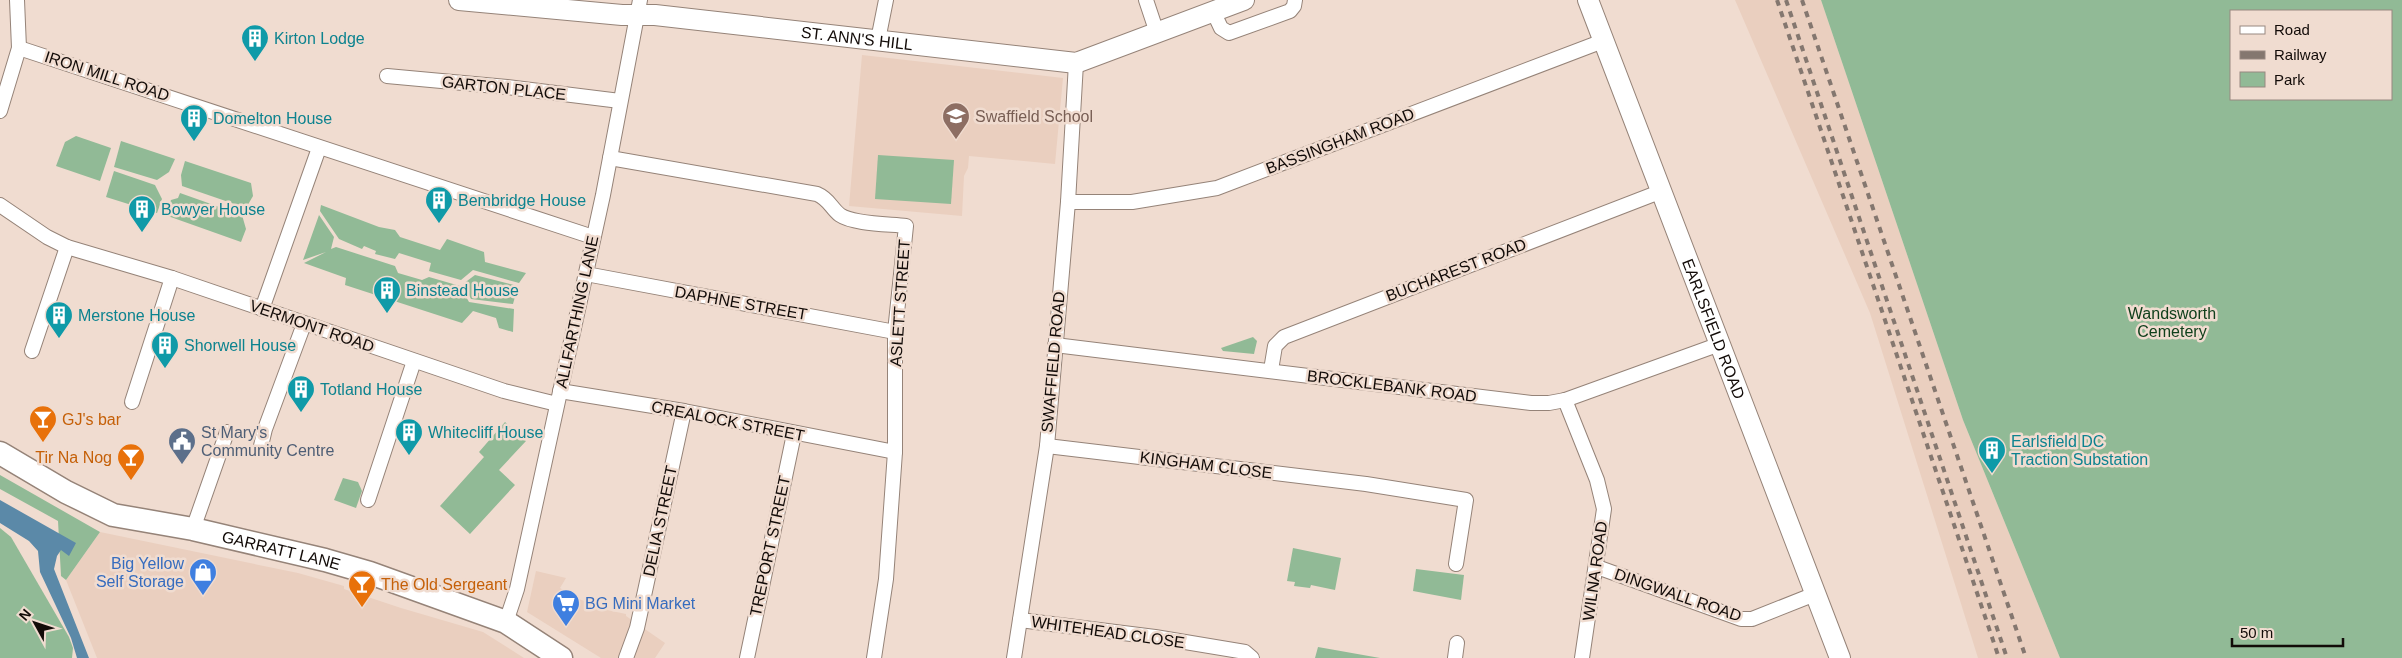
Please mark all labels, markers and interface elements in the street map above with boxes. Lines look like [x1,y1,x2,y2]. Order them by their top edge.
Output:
legend [2230,10,2392,100]
text: Road [2274,21,2310,38]
building icon: Kirton Lodge [240,23,270,62]
street label: ST. ANN'S HILL [800,23,914,53]
place label: Kirton Lodge [274,30,365,47]
text: Railway [2274,46,2327,63]
street label: IRON MILL ROAD [43,48,171,104]
text: Park [2274,71,2305,88]
street label: GARTON PLACE [441,73,567,103]
school or university icon: Swaffield School [941,101,971,140]
building icon: Domelton House [179,103,209,142]
street label: BASSINGHAM ROAD [1264,105,1416,177]
place label: Swaffield School [975,108,1093,125]
place label: Domelton House [213,110,332,127]
building icon: Bembridge House [424,185,454,224]
place label: Bembridge House [458,192,586,209]
building icon: Bowyer House [127,194,157,233]
place label: Bowyer House [161,201,265,218]
street label: ALLFARTHING LANE [553,234,601,390]
street label: BUCHAREST ROAD [1383,235,1529,305]
street label: ASLETT STREET [887,238,913,367]
street label: EARLSFIELD ROAD [1679,256,1748,401]
building icon: Binstead House [372,275,402,314]
place label: Binstead House [406,282,519,299]
street label: DAPHNE STREET [673,283,809,323]
street label: SWAFFIELD ROAD [1038,291,1068,433]
street label: VERMONT ROAD [248,297,376,355]
building icon: Merstone House [44,300,74,339]
park label: Wandsworth Cemetery [2128,305,2216,340]
place label: Merstone House [78,307,195,324]
building icon: Shorwell House [150,330,180,369]
place label: Shorwell House [184,337,296,354]
street label: BROCKLEBANK ROAD [1306,367,1478,405]
building icon: Totland House [286,374,316,413]
place label: Totland House [320,381,422,398]
street label: CREALOCK STREET [650,398,806,444]
bar icon: GJ's bar [28,404,58,443]
place label: GJ's bar [62,411,122,428]
building icon: Whitecliff House [394,417,424,456]
place label: St Mary's Community Centre [201,424,334,459]
place label: Whitecliff House [428,424,543,441]
public building icon: St Mary's Community Centre [167,426,197,465]
place label: Earlsfield DC Traction Substation [2011,433,2148,468]
building icon: Earlsfield DC Traction Substation [1977,435,2007,474]
bar icon: Tir Na Nog [116,442,146,481]
street label: KINGHAM CLOSE [1139,448,1273,482]
place label: Tir Na Nog [35,449,112,466]
street label: DELIA STREET [640,464,680,578]
street label: TREPORT STREET [747,474,793,618]
street label: WILNA ROAD [1580,520,1610,622]
street label: GARRATT LANE [220,528,343,573]
place label: Big Yellow Self Storage [96,555,184,590]
shop icon: Big Yellow Self Storage [188,557,218,596]
street label: DINGWALL ROAD [1612,565,1744,625]
bar icon: The Old Sergeant [347,569,377,608]
place label: The Old Sergeant [381,576,508,593]
supermarket icon: BG Mini Market [551,588,581,627]
place label: BG Mini Market [585,595,696,612]
north arrow [10,598,60,648]
text: N [16,606,34,624]
street label: WHITEHEAD CLOSE [1030,613,1186,651]
scale bar [2232,616,2343,648]
text: 50 m [2240,624,2273,641]

